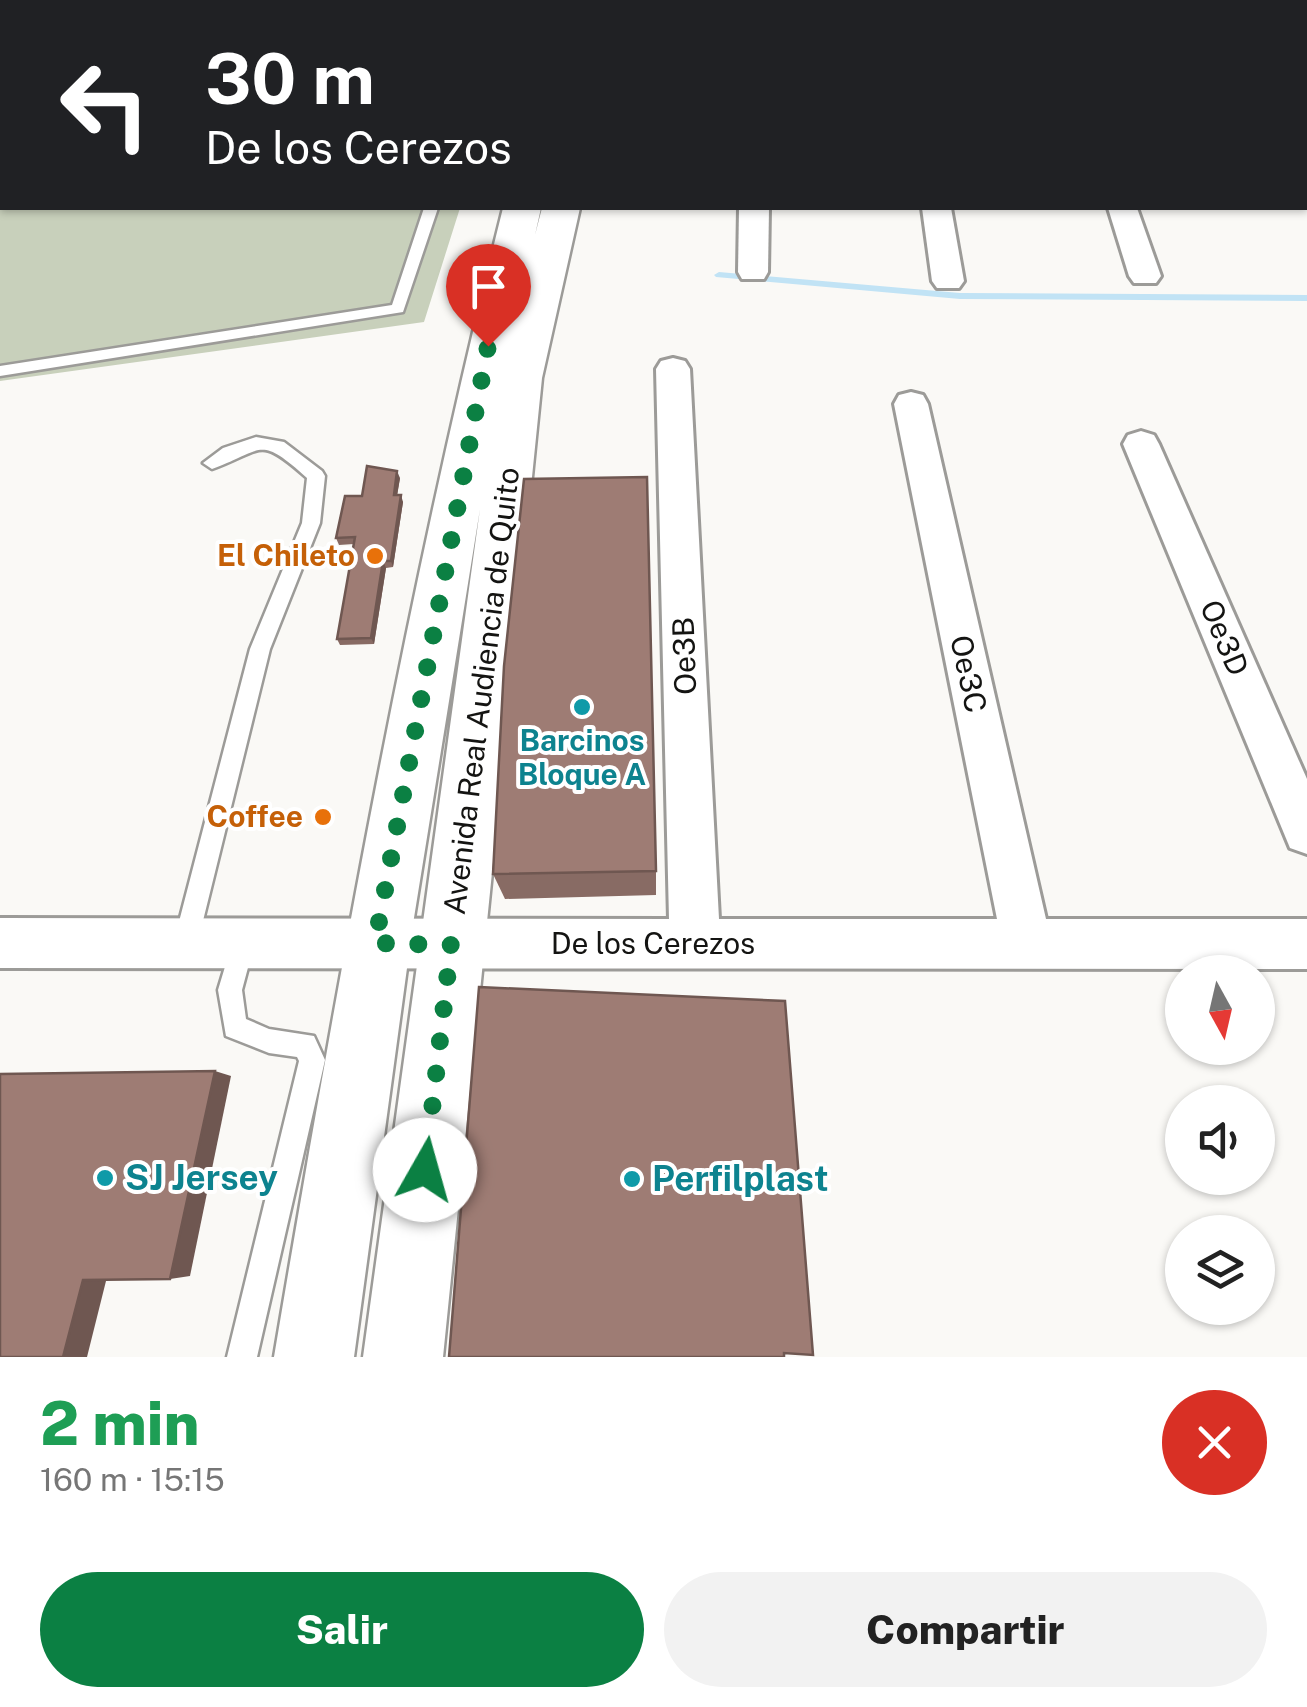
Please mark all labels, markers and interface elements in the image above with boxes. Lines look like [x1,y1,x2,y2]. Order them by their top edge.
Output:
text: 30 m [205,37,375,120]
icon: left [40,40,170,170]
text: De los Cerezos [205,121,512,174]
pin [446,244,531,347]
icon: arrive [461,259,516,314]
street label: Avenida Real Audiencia de Quito [436,465,526,917]
place label: El Chileto [217,537,355,573]
marker: El Chileto [364,545,386,567]
street label: Oe3D [1193,594,1257,681]
street label: Oe3B [665,617,703,696]
street label: Oe3C [943,632,995,716]
marker: Barcinos Bloque A [571,696,593,718]
place label: Barcinos Bloque A [518,722,646,792]
place label: Coffee [207,798,303,834]
marker: Coffee [312,806,334,828]
street label: De los Cerezos [551,925,755,961]
north arrow [1165,955,1275,1065]
map controls [1165,955,1275,1325]
button: sound [1165,1085,1275,1195]
position arrow [373,1118,477,1222]
place label: SJ Jersey [125,1157,278,1198]
place label: Perfilplast [652,1158,829,1199]
marker: SJ Jersey [94,1167,116,1189]
marker: Perfilplast [621,1168,643,1190]
button: layers [1165,1215,1275,1325]
text: 2 min [40,1388,199,1459]
button: close [1162,1390,1267,1495]
text: 160 m · 15:15 [40,1461,225,1498]
button: Salir [40,1572,644,1687]
button: Compartir [664,1572,1267,1687]

